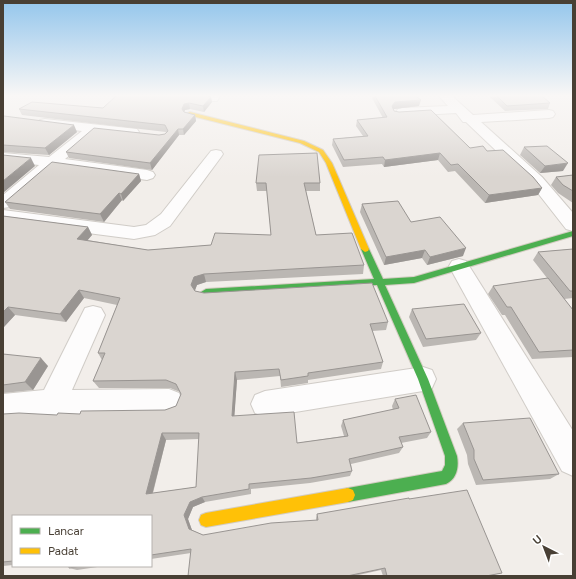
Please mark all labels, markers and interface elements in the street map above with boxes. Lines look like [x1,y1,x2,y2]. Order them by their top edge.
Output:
legend [12,515,152,567]
text: Lancar [48,524,84,538]
north arrow [524,527,564,567]
text: U [530,532,545,547]
text: Padat [48,544,79,558]

